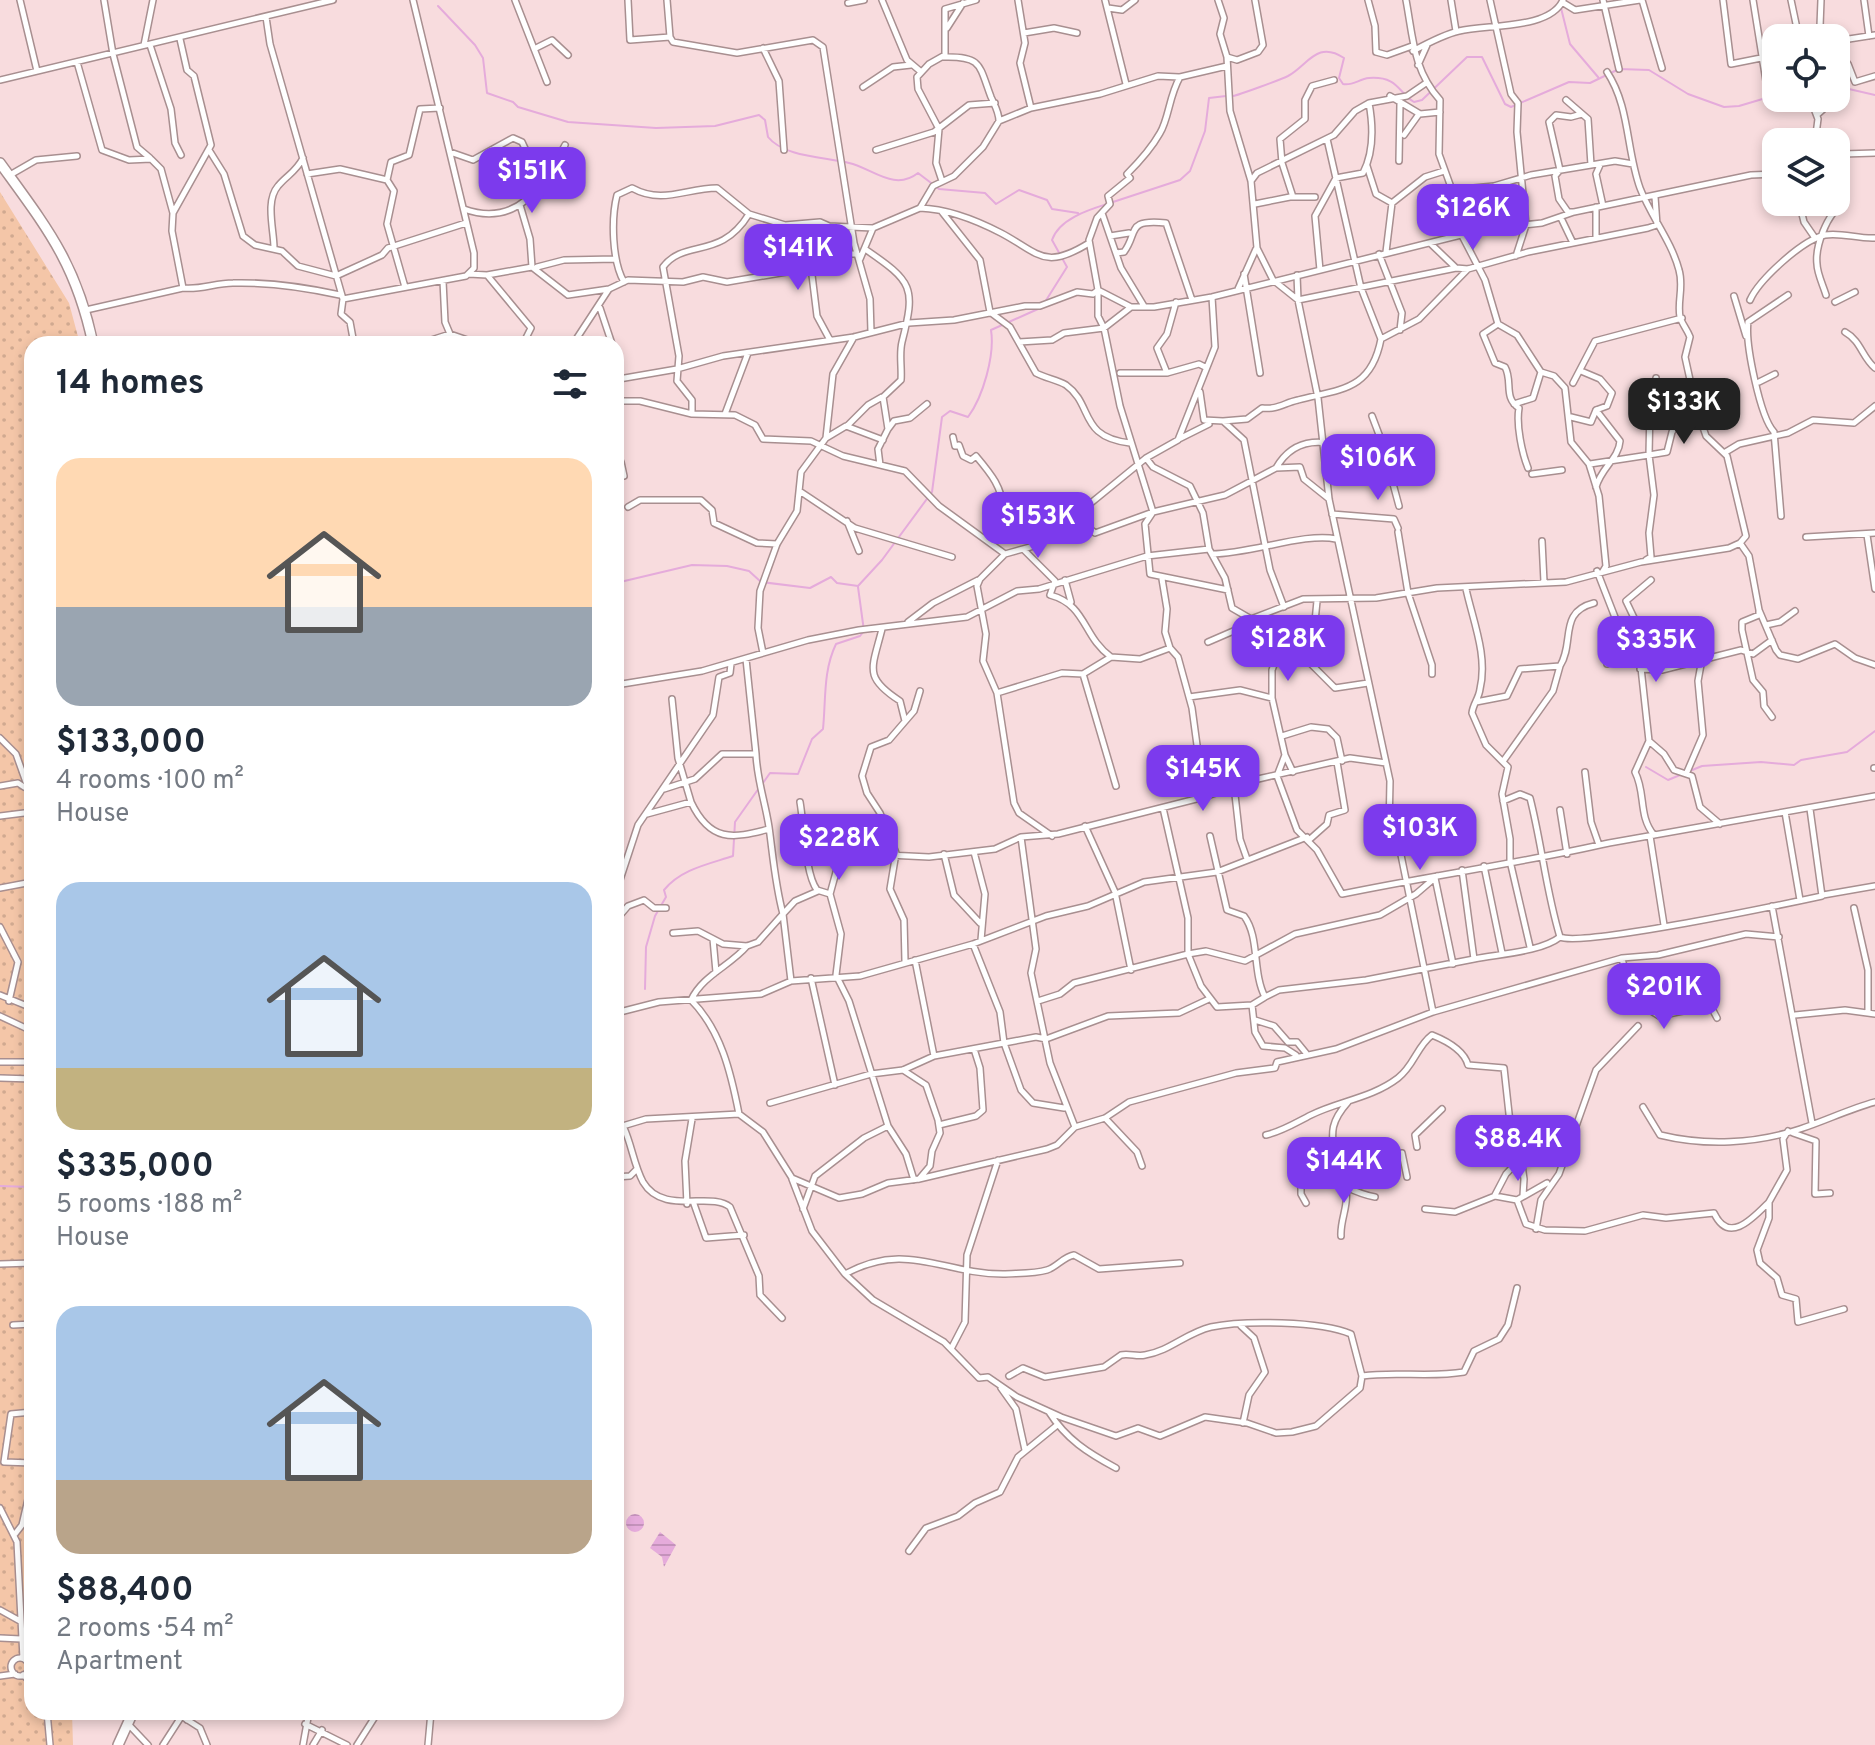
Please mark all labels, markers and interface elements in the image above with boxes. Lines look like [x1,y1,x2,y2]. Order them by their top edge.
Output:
map controls [1762,24,1850,216]
button: locate [1762,24,1850,112]
button: layers [1762,128,1850,216]
pin: $151K [476,147,588,215]
text: $151K [497,156,567,189]
pin: $126K [1417,184,1529,252]
text: $126K [1435,193,1511,226]
pin: $141K [742,224,854,292]
text: $141K [762,233,834,266]
icon: filters [548,362,592,406]
text: 14 homes [56,363,205,406]
pin: $133K [1628,378,1740,446]
text: $133K [1646,387,1722,420]
pin: $106K [1322,434,1434,502]
text: $106K [1339,443,1417,476]
pin: $153K [982,492,1094,560]
text: $153K [1000,501,1076,534]
icon: home [252,510,396,654]
pin: $128K [1232,615,1344,683]
pin: $335K [1600,616,1712,684]
text: $128K [1250,624,1326,657]
text: $335K [1615,625,1697,658]
text: $133,000 [56,722,206,765]
pin: $145K [1147,745,1259,813]
text: $145K [1164,754,1242,787]
text: 4 rooms · 100 m² [56,765,244,798]
text: House [56,798,129,831]
pin: $103K [1364,804,1476,872]
text: $103K [1381,813,1459,846]
pin: $228K [783,814,895,882]
text: $228K [798,823,880,856]
icon: home [252,934,396,1078]
pin: $201K [1608,963,1720,1031]
text: $201K [1625,972,1703,1005]
pin: $88.4K [1453,1115,1583,1183]
text: $88.4K [1473,1124,1563,1157]
pin: $144K [1288,1137,1400,1205]
text: $335,000 [56,1146,214,1189]
text: $144K [1305,1146,1383,1179]
text: 5 rooms · 188 m² [56,1189,242,1222]
text: House [56,1222,129,1255]
icon: home [252,1358,396,1502]
text: $88,400 [56,1570,194,1613]
text: 2 rooms · 54 m² [56,1613,234,1646]
text: Apartment [56,1646,183,1679]

